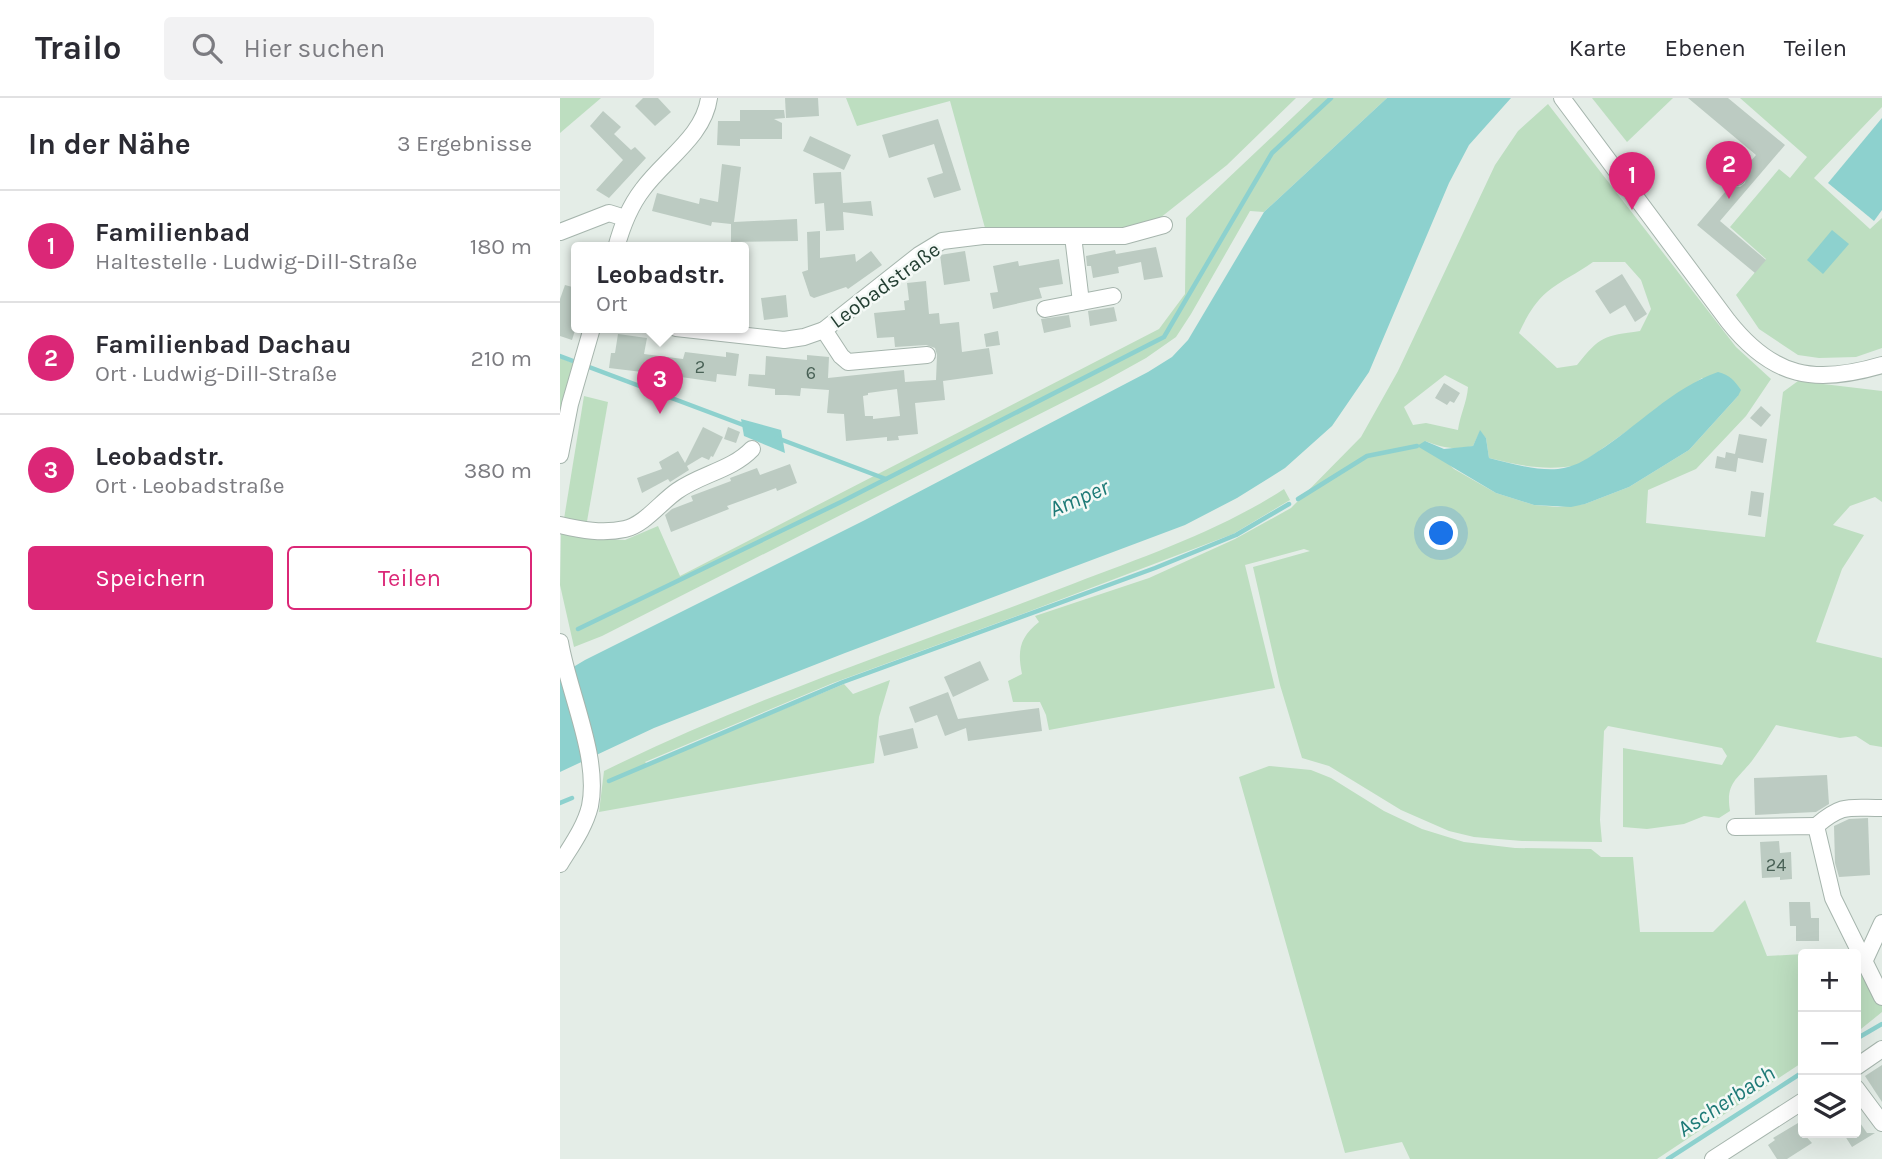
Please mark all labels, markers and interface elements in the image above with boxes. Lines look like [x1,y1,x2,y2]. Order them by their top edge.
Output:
search box [164,17,654,80]
text: Trailo [35,29,122,67]
icon: search [188,29,226,67]
text: Hier suchen [244,33,385,64]
text: Karte [1569,34,1626,62]
text: Ebenen [1664,34,1746,62]
text: Teilen [1784,34,1847,62]
text: In der Nähe [28,126,191,162]
text: 3 Ergebnisse [397,130,532,157]
pin: 2 [1706,141,1752,199]
pin: 1 [1609,152,1655,210]
text: Familienbad [95,217,251,248]
text: 1 [47,233,55,260]
text: 180 m [470,233,532,260]
street label: Leobadstraße [825,237,945,333]
popup [571,242,749,333]
text: Haltestelle · Ludwig-Dill-Straße [95,248,417,275]
text: Leobadstr. [596,259,724,290]
text: Ort [596,290,628,317]
text: Familienbad Dachau [95,329,352,360]
text: 2 [44,345,58,372]
text: 210 m [470,345,532,372]
pin: 3 [637,356,683,414]
house number: 2 [695,356,705,378]
text: Ort · Ludwig-Dill-Straße [95,360,337,387]
house number: 6 [806,362,816,384]
text: Leobadstr. [95,441,223,472]
text: 3 [44,457,58,484]
text: 380 m [464,457,532,484]
text: Ort · Leobadstraße [95,472,285,499]
water label: Amper [1045,473,1114,523]
your location [1424,516,1458,550]
button: Speichern [28,546,273,610]
button: Teilen [287,546,532,610]
house number: 24 [1766,854,1786,876]
map controls [1798,949,1861,1138]
button: + [1798,949,1861,1012]
button: − [1798,1012,1861,1075]
water label: Ascherbach [1672,1059,1780,1143]
button: layers [1798,1075,1861,1138]

